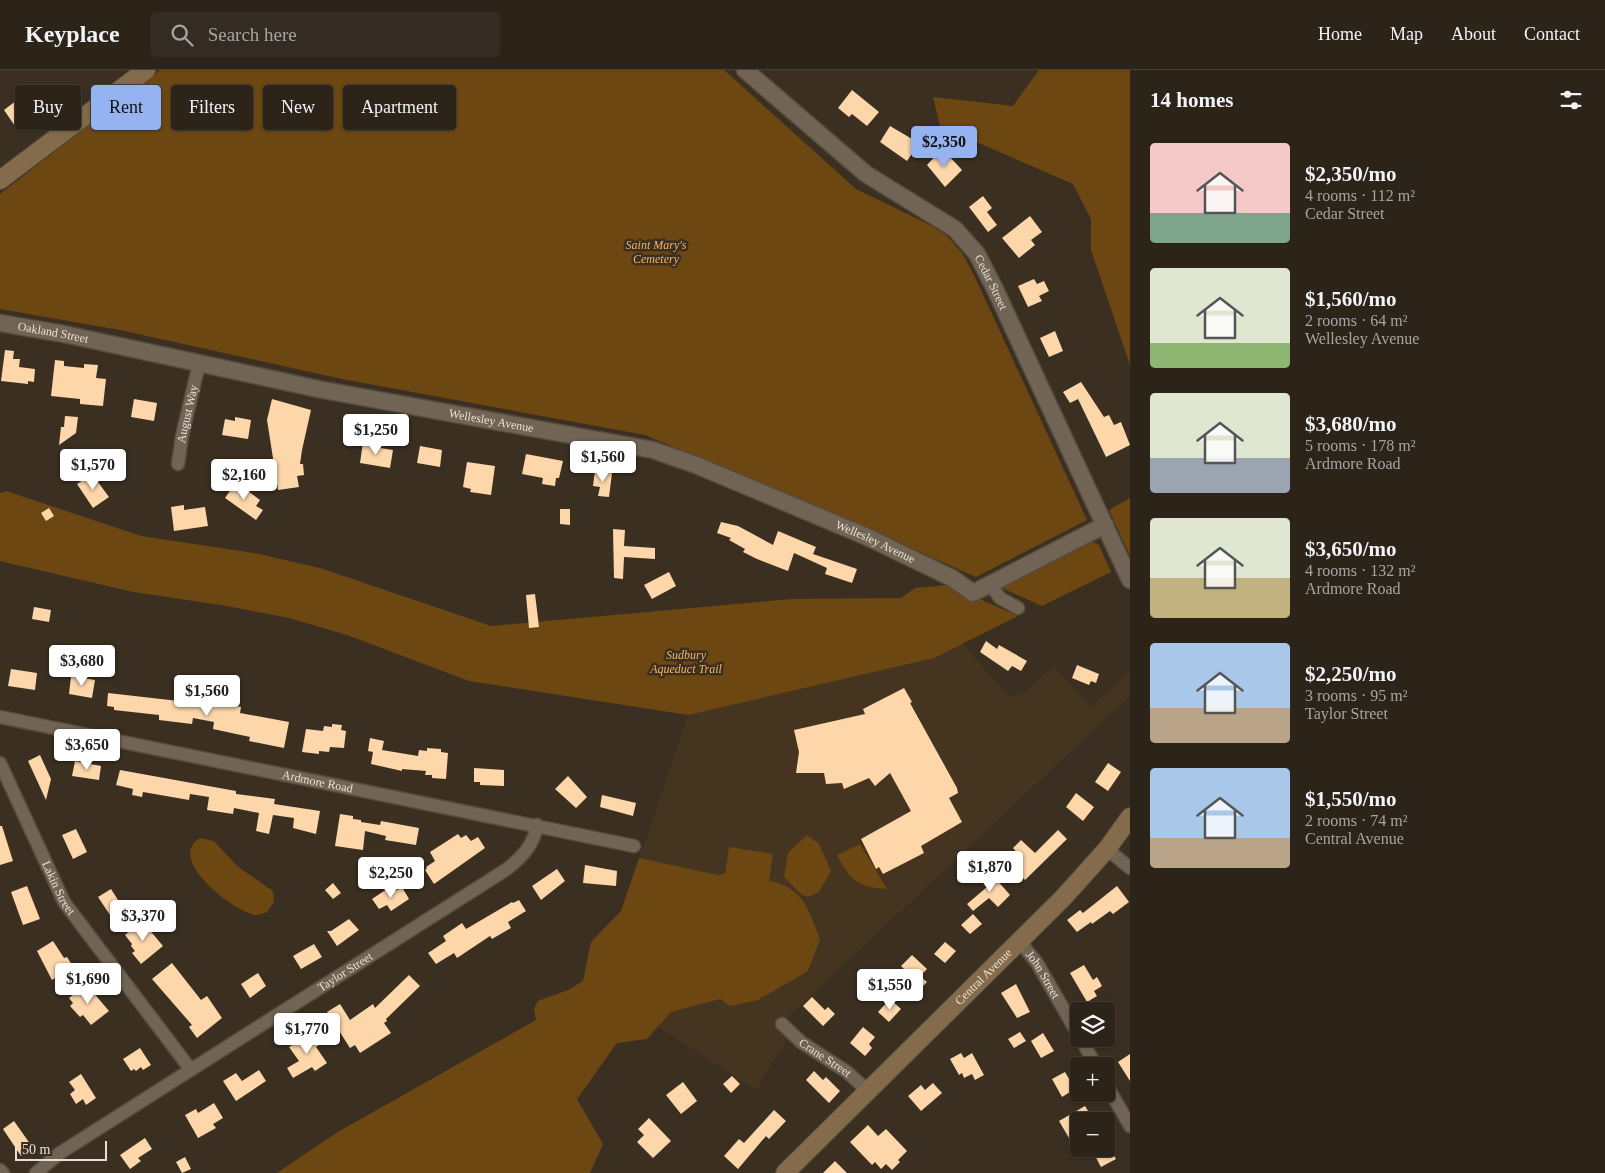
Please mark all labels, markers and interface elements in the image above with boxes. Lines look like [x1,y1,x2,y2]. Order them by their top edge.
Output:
search box [150,12,500,57]
text: Keyplace [25,21,120,47]
icon: search [168,21,196,49]
text: Search here [208,24,297,45]
text: Home [1318,24,1362,44]
text: Map [1390,24,1423,44]
text: About [1451,24,1496,44]
text: Contact [1524,24,1580,44]
chip: Buy [15,85,81,130]
chip: Rent [91,85,161,130]
chip: Filters [171,85,253,130]
chip: New [263,85,333,130]
chip: Apartment [343,85,456,130]
icon: filters [1557,86,1585,114]
text: 14 homes [1150,88,1233,112]
pin: $2,350 [903,126,985,168]
text: $2,350 [922,133,966,150]
text: $2,350/mo [1305,162,1397,186]
icon: home [1190,163,1250,223]
text: 4 rooms · 112 m² [1305,187,1415,204]
text: Cedar Street [1305,205,1385,222]
park label: Saint Mary's Cemetery [626,238,687,266]
street label: Cedar Street [972,252,1011,313]
text: $1,560/mo [1305,287,1397,311]
icon: home [1190,288,1250,348]
text: 2 rooms · 64 m² [1305,312,1408,329]
street label: Oakland Street [17,319,90,346]
text: Wellesley Avenue [1305,330,1419,347]
street label: August Way [174,383,201,444]
street label: Wellesley Avenue [448,406,535,435]
text: $3,680/mo [1305,412,1397,436]
icon: home [1190,413,1250,473]
pin: $1,250 [335,414,417,456]
text: $1,250 [354,421,398,438]
text: 5 rooms · 178 m² [1305,437,1416,454]
pin: $1,560 [562,440,644,483]
pin: $1,570 [52,448,134,491]
text: $1,560 [581,448,625,465]
text: Ardmore Road [1305,455,1401,472]
text: $1,570 [71,456,115,473]
pin: $2,160 [203,458,285,501]
text: $2,160 [222,466,266,483]
street label: Wellesley Avenue [834,517,917,566]
text: $3,650/mo [1305,537,1397,561]
icon: home [1190,538,1250,598]
text: 4 rooms · 132 m² [1305,562,1416,579]
text: Ardmore Road [1305,580,1401,597]
pin: $3,680 [41,644,123,687]
park label: Sudbury Aqueduct Trail [649,648,722,676]
text: $3,680 [60,652,104,669]
text: $2,250/mo [1305,662,1397,686]
icon: home [1190,663,1250,723]
pin: $1,560 [166,674,248,717]
text: $1,560 [185,682,229,699]
text: 3 rooms · 95 m² [1305,687,1408,704]
text: Taylor Street [1305,705,1388,722]
pin: $3,650 [46,728,128,771]
text: $3,650 [65,736,109,753]
street label: Ardmore Road [281,768,354,796]
text: $1,550/mo [1305,787,1397,811]
icon: home [1190,788,1250,848]
text: 2 rooms · 74 m² [1305,812,1408,829]
text: Central Avenue [1305,830,1404,847]
pin: $1,870 [949,850,1031,893]
pin: $2,250 [350,856,432,899]
text: $1,870 [968,858,1012,875]
street label: Lakin Street [39,859,79,918]
text: $2,250 [369,864,413,881]
pin: $3,370 [102,900,184,942]
text: $3,370 [121,907,165,924]
street label: Central Avenue [952,946,1015,1008]
street label: John Street [1023,948,1063,1002]
street label: Taylor Street [315,949,376,994]
pin: $1,690 [47,962,129,1005]
pin: $1,550 [849,968,931,1011]
text: $1,690 [66,970,110,987]
text: $1,550 [868,976,912,993]
map controls [1070,1002,1115,1157]
button: layers [1070,1002,1115,1047]
pin: $1,770 [266,1012,348,1055]
text: $1,770 [285,1020,329,1037]
street label: Crane Street [796,1036,855,1080]
button: + [1070,1057,1115,1102]
button: − [1070,1112,1115,1157]
scale bar [15,1138,108,1161]
text: 50 m [22,1142,50,1157]

